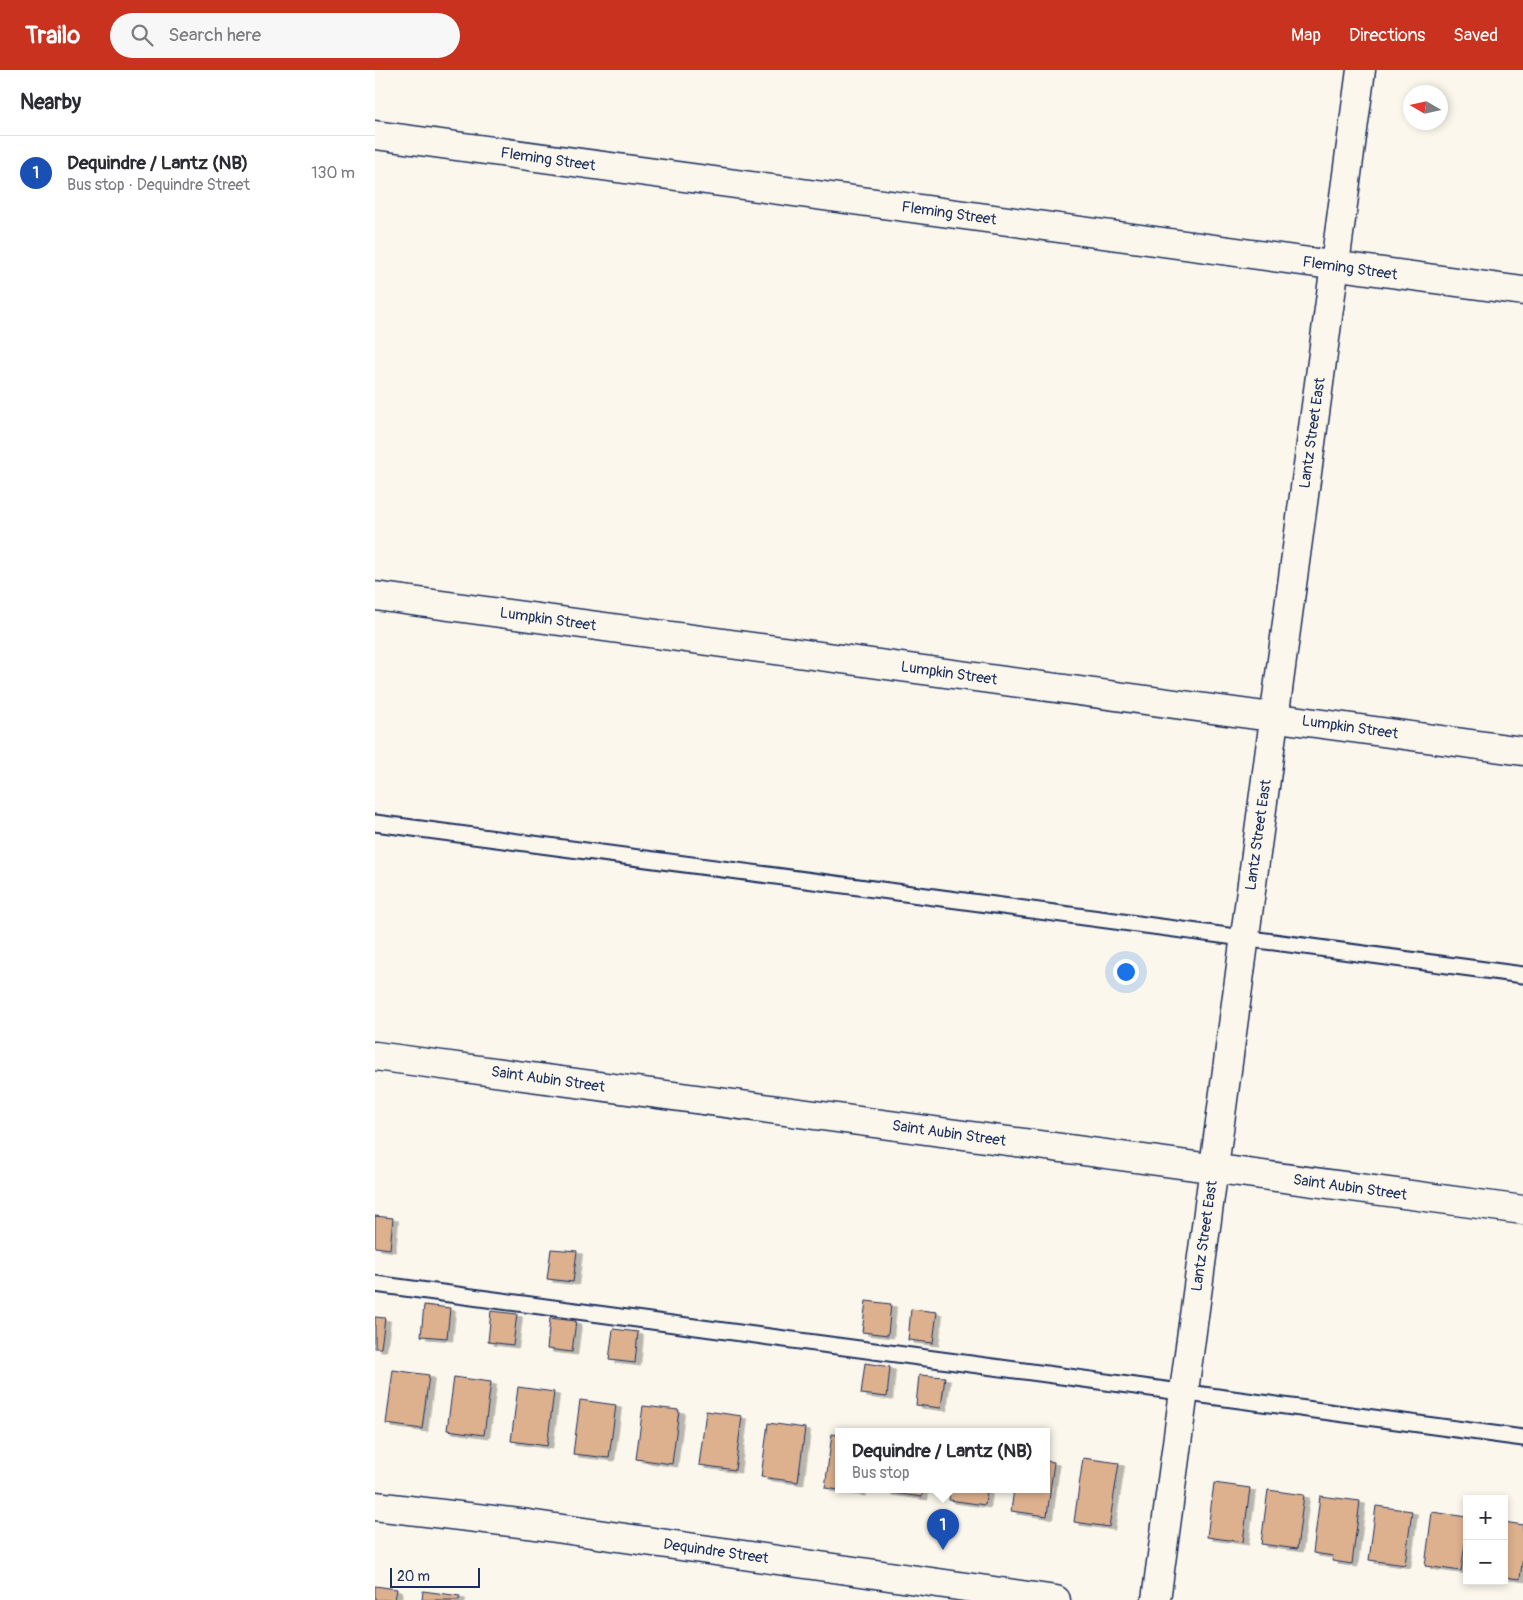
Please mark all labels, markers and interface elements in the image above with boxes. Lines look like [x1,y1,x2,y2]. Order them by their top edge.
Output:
search box [110,13,460,58]
text: Trailo [25,21,80,50]
icon: search [128,21,156,49]
text: Search here [168,23,261,47]
text: Map [1291,24,1321,47]
text: Directions [1349,24,1425,47]
text: Saved [1453,24,1498,47]
north arrow [1403,85,1448,130]
text: Nearby [20,89,81,116]
street label: Fleming Street [499,143,598,176]
text: Dequindre / Lantz (NB) [67,151,248,175]
text: 1 [33,163,39,183]
text: 130 m [311,163,355,183]
text: Bus stop · Dequindre Street [67,175,250,195]
street label: Fleming Street [900,197,999,230]
street label: Fleming Street [1301,252,1400,285]
street label: Lantz Street East [1295,375,1330,490]
street label: Lumpkin Street [499,603,598,636]
street label: Lumpkin Street [900,657,999,690]
street label: Lumpkin Street [1301,711,1400,744]
street label: Lantz Street East [1241,777,1276,892]
your location [1113,959,1139,985]
street label: Saint Aubin Street [490,1062,607,1097]
street label: Saint Aubin Street [891,1116,1008,1151]
street label: Saint Aubin Street [1292,1170,1409,1205]
street label: Lantz Street East [1187,1178,1222,1293]
popup [835,1428,1050,1493]
text: Dequindre / Lantz (NB) [852,1439,1033,1463]
text: Bus stop [852,1463,909,1483]
map controls [1463,1495,1508,1585]
button: + [1463,1495,1508,1540]
pin: 1 [927,1509,959,1550]
street label: Dequindre Street [662,1535,771,1568]
button: − [1463,1540,1508,1585]
scale bar [390,1565,480,1588]
text: 20 m [397,1568,430,1585]

